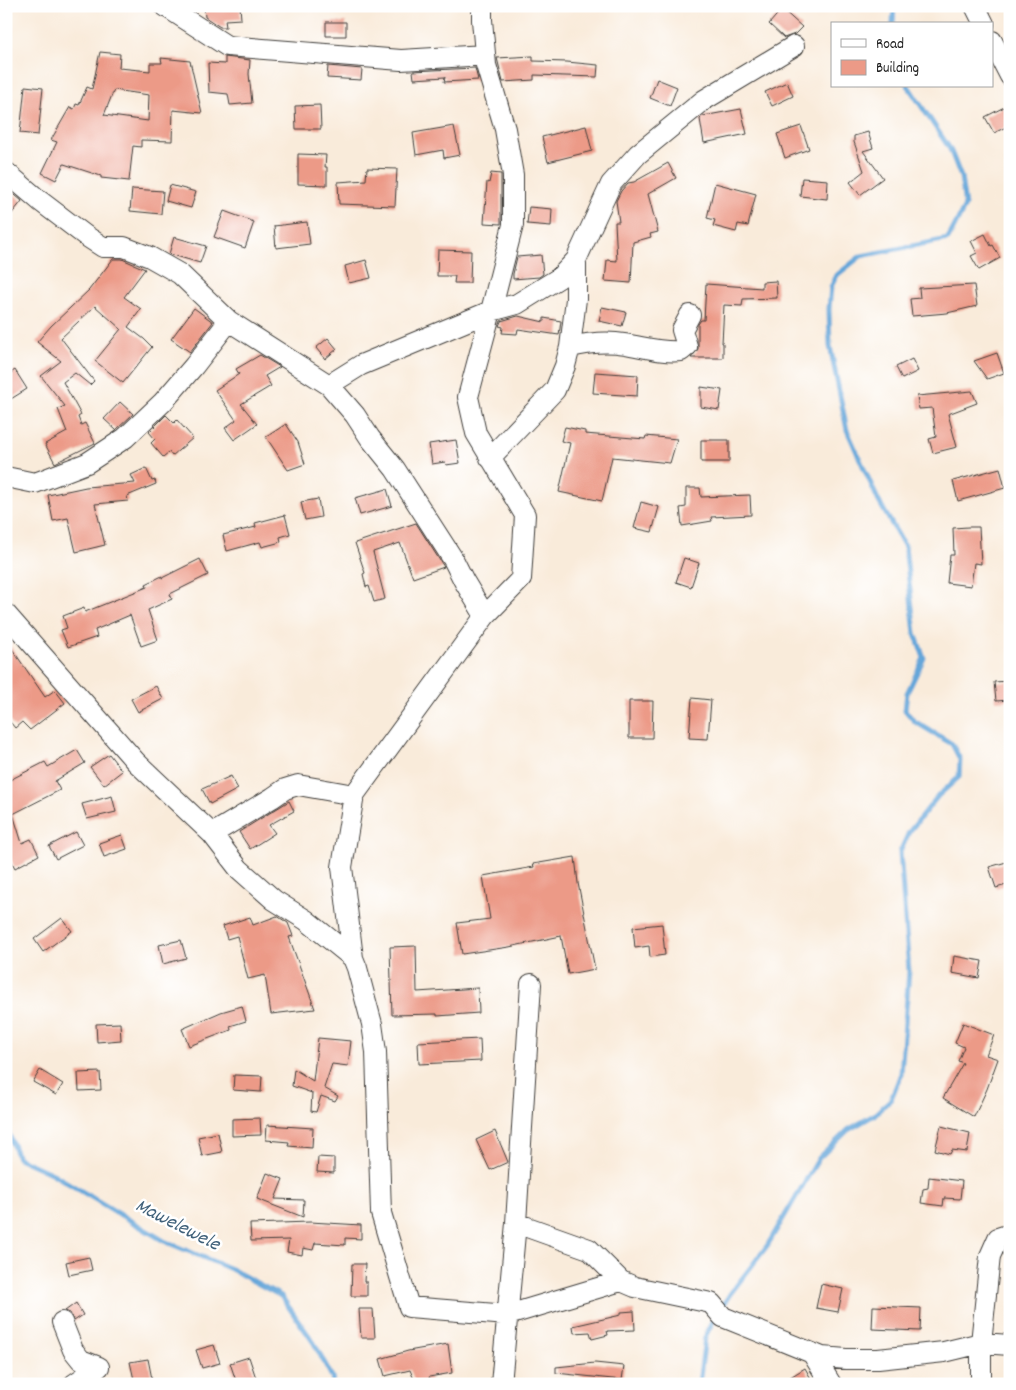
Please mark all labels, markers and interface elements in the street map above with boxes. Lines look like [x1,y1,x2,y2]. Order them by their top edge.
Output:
legend [831,22,994,88]
text: Road [876,34,904,56]
text: Building [876,58,919,80]
water label: Mawelewele [130,1193,225,1260]

